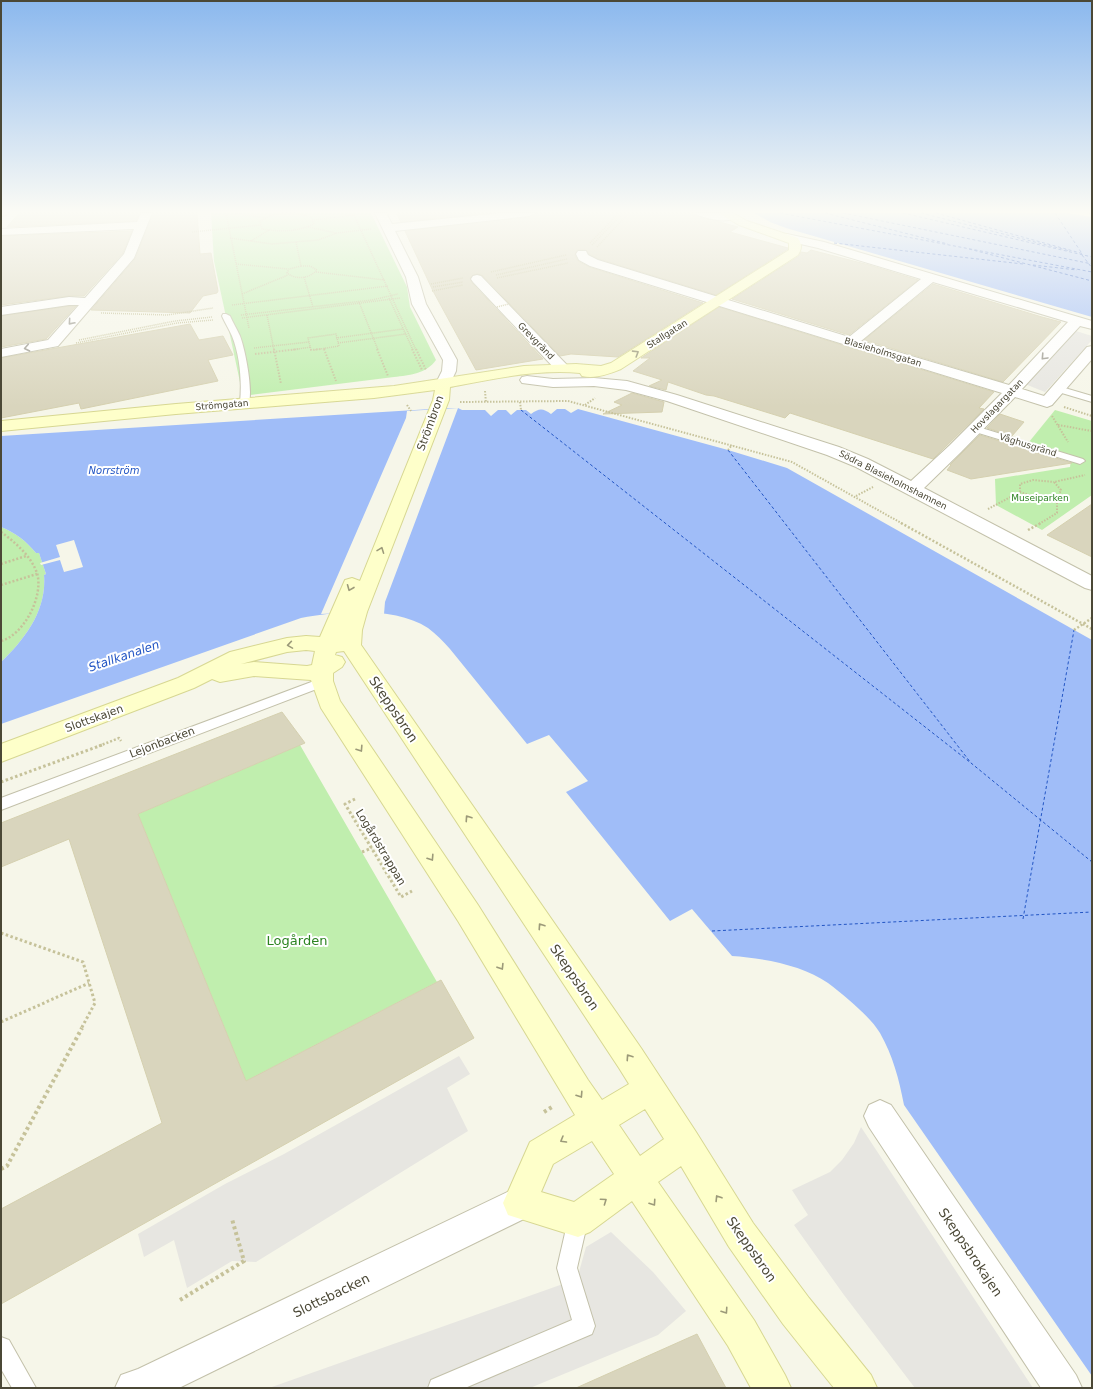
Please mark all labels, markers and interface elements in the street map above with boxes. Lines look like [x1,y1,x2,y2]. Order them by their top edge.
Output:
one-way arrow [69,318,76,325]
street label: Stallgatan [645,318,689,350]
street label: Grevgränd [516,320,556,362]
street label: Blasieholmsgatan [843,336,923,368]
one-way arrow [24,344,30,352]
one-way arrow [632,350,639,358]
one-way arrow [1041,352,1048,360]
street label: Hovslagargatan [969,377,1025,435]
street label: Strömbron [414,394,447,453]
street label: Strömgatan [195,398,249,412]
street label: Våghusgränd [998,432,1058,458]
street label: Södra Blasieholmshamnen [837,448,949,512]
water label: Norrström [89,465,140,476]
park label: Museiparken [1011,493,1069,503]
one-way arrow [377,546,385,553]
one-way arrow [347,585,355,592]
water label: Stallkanalen [87,637,161,675]
one-way arrow [287,640,293,649]
street label: Skeppsbron [366,674,421,745]
street label: Slottskajen [63,702,125,735]
street label: Lejonbacken [128,724,197,761]
one-way arrow [355,745,363,752]
street label: Logårdstrappan [353,807,408,888]
one-way arrow [465,815,473,822]
one-way arrow [427,853,434,860]
one-way arrow [538,923,546,930]
park label: Logården [267,933,327,948]
street label: Skeppsbron [547,942,602,1013]
one-way arrow [497,963,504,970]
one-way arrow [626,1054,634,1061]
one-way arrow [575,1091,583,1098]
one-way arrow [560,1136,567,1143]
one-way arrow [716,1195,723,1202]
one-way arrow [600,1198,607,1206]
one-way arrow [648,1198,655,1205]
street label: Skeppsbrokajen [936,1205,1006,1299]
street label: Skeppsbron [724,1214,780,1285]
street label: Slottsbacken [290,1270,372,1320]
one-way arrow [720,1306,727,1313]

